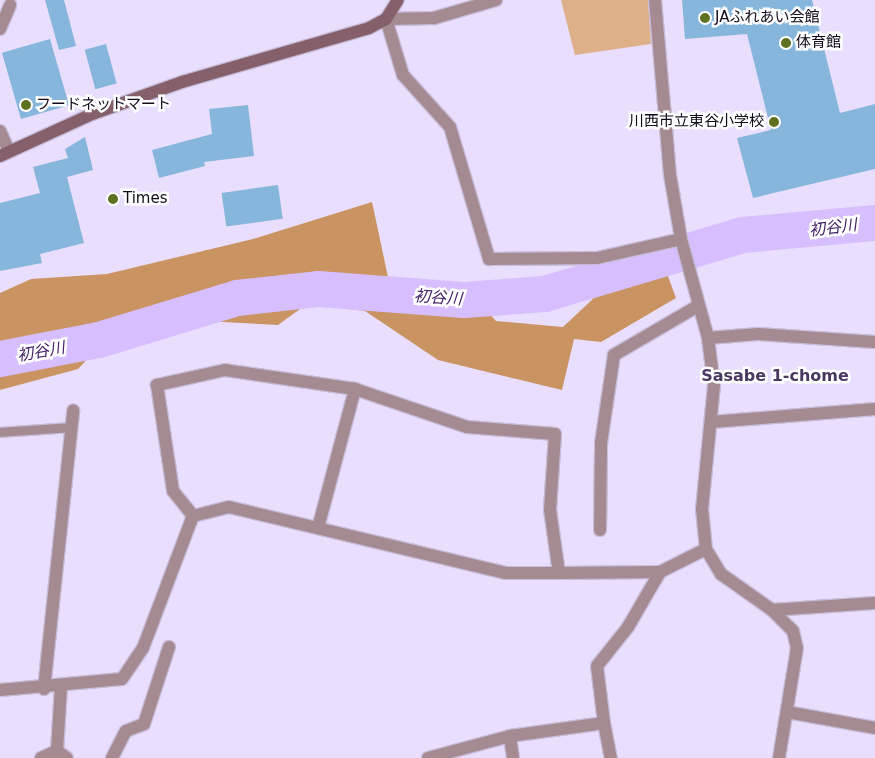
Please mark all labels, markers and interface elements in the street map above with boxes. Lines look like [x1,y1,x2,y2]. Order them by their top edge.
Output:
place label: JAふれあい会館 [715,9,819,27]
marker: JAふれあい会館 [699,12,711,24]
place label: 体育館 [796,34,841,52]
marker: 体育館 [780,37,792,49]
place label: フードネットマート [36,96,171,114]
marker: フードネットマート [20,99,32,111]
place label: 川西市立東谷小学校 [629,113,764,131]
marker: 川西市立東谷小学校 [768,116,780,128]
place label: Times [123,190,168,208]
marker: Times [107,193,119,205]
water label: 初谷川 [808,216,858,240]
water label: 初谷川 [413,287,463,309]
water label: 初谷川 [16,338,66,366]
district label: Sasabe 1-chome [701,366,849,386]

